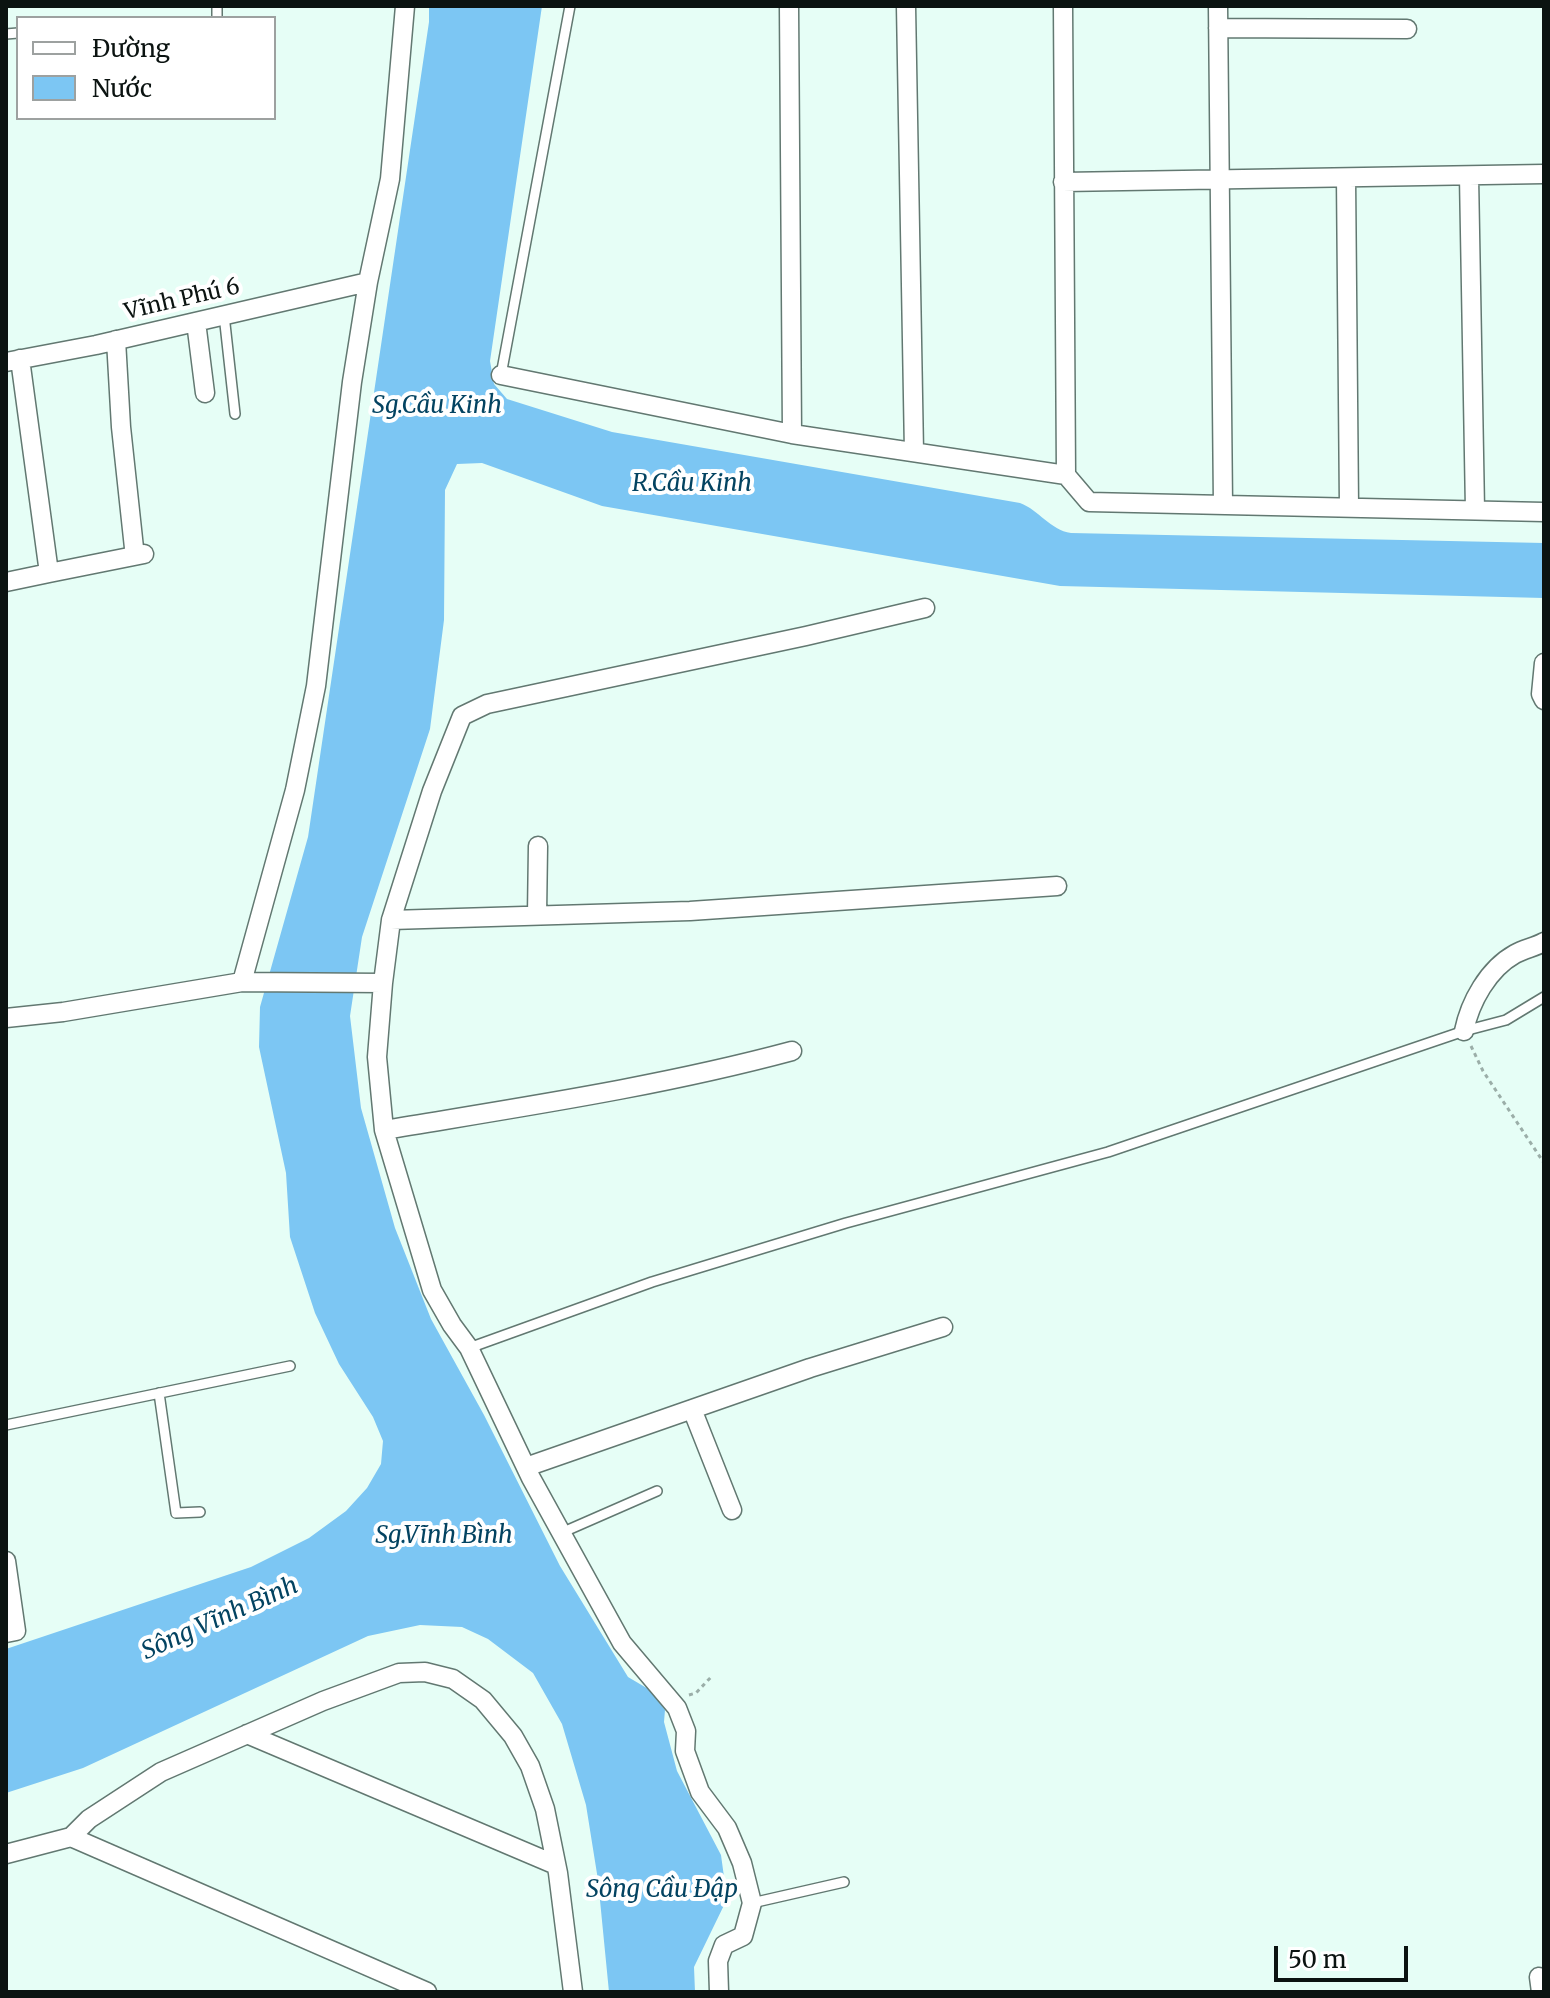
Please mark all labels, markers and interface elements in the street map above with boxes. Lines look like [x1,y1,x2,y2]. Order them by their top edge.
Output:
legend [16,16,276,120]
text: Đường [92,33,170,64]
text: Nước [92,73,152,104]
street label: Vĩnh Phú 6 [122,274,242,326]
water label: Sg.Cầu Kinh [372,392,502,420]
water label: R.Cầu Kinh [632,470,752,498]
water label: Sg.Vĩnh Bình [375,1522,513,1550]
water label: Sông Vĩnh Bình [137,1572,303,1666]
water label: Sông Cầu Đập [586,1876,738,1904]
scale bar [1278,1930,1412,1980]
text: 50 m [1288,1944,1347,1975]

